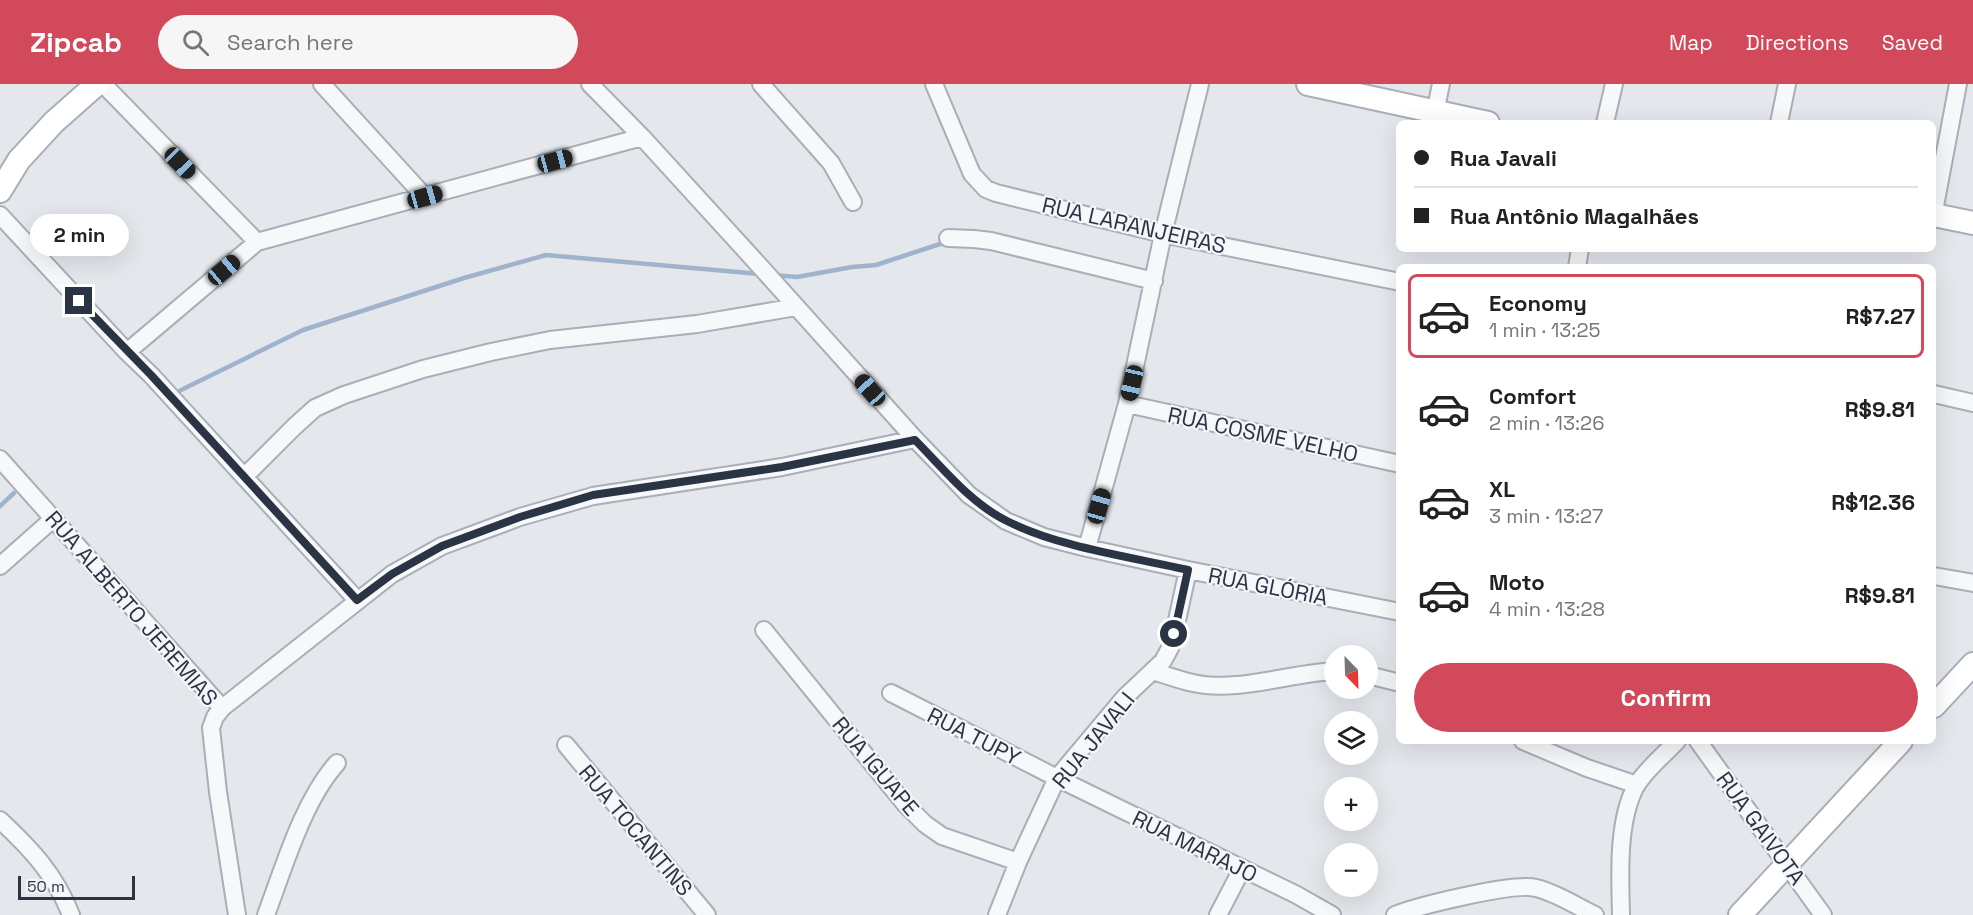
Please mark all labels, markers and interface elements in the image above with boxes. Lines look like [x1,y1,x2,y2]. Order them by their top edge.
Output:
search box [158,15,578,69]
text: Zipcab [30,24,122,60]
icon: search [179,26,212,59]
text: Search here [227,28,354,56]
text: Map [1669,29,1713,56]
text: Directions [1746,29,1849,56]
text: Saved [1882,29,1943,56]
car [161,144,199,182]
text: Rua Javali [1450,144,1557,172]
car [535,148,575,174]
car [405,183,445,211]
street label: RUA LARANJEIRAS [1039,190,1229,260]
text: Rua Antônio Magalhães [1450,202,1699,230]
callout: 2 min [29,214,128,256]
text: 2 min [54,222,105,248]
car [204,252,244,288]
route end [65,287,92,314]
icon: car [1417,289,1471,343]
text: Economy [1489,289,1587,317]
text: R$7.27 [1845,302,1915,330]
text: 1 min · 13:25 [1489,317,1600,343]
car [1119,363,1145,403]
car [851,371,889,409]
icon: car [1417,382,1471,436]
text: Comfort [1489,382,1577,410]
text: R$9.81 [1845,395,1915,423]
street label: RUA COSME VELHO [1165,400,1361,468]
text: 2 min · 13:26 [1489,410,1604,436]
icon: car [1417,475,1471,529]
text: XL [1489,475,1515,503]
car [1085,486,1113,526]
text: R$12.36 [1831,488,1915,516]
text: 3 min · 13:27 [1489,503,1603,529]
street label: RUA ALBERTO JEREMIAS [40,505,224,711]
street label: RUA GLÓRIA [1206,561,1330,611]
icon: car [1417,568,1471,622]
text: Moto [1489,568,1545,596]
text: R$9.81 [1845,581,1915,609]
text: 4 min · 13:28 [1489,596,1605,622]
route start [1160,620,1187,647]
north arrow [1324,645,1378,699]
map controls [1324,645,1378,897]
button: Confirm [1414,663,1918,732]
street label: RUA JAVALI [1046,686,1140,794]
street label: RUA TUPY [923,701,1026,772]
street label: RUA IGUAPE [826,711,926,821]
button: layers [1324,711,1378,765]
street label: RUA TOCANTINS [573,759,699,901]
street label: RUA GAIVOTA [1710,766,1812,890]
button: + [1324,777,1378,831]
street label: RUA MARAJO [1128,804,1262,888]
button: − [1324,843,1378,897]
scale bar [18,873,135,900]
text: 50 m [27,876,65,897]

